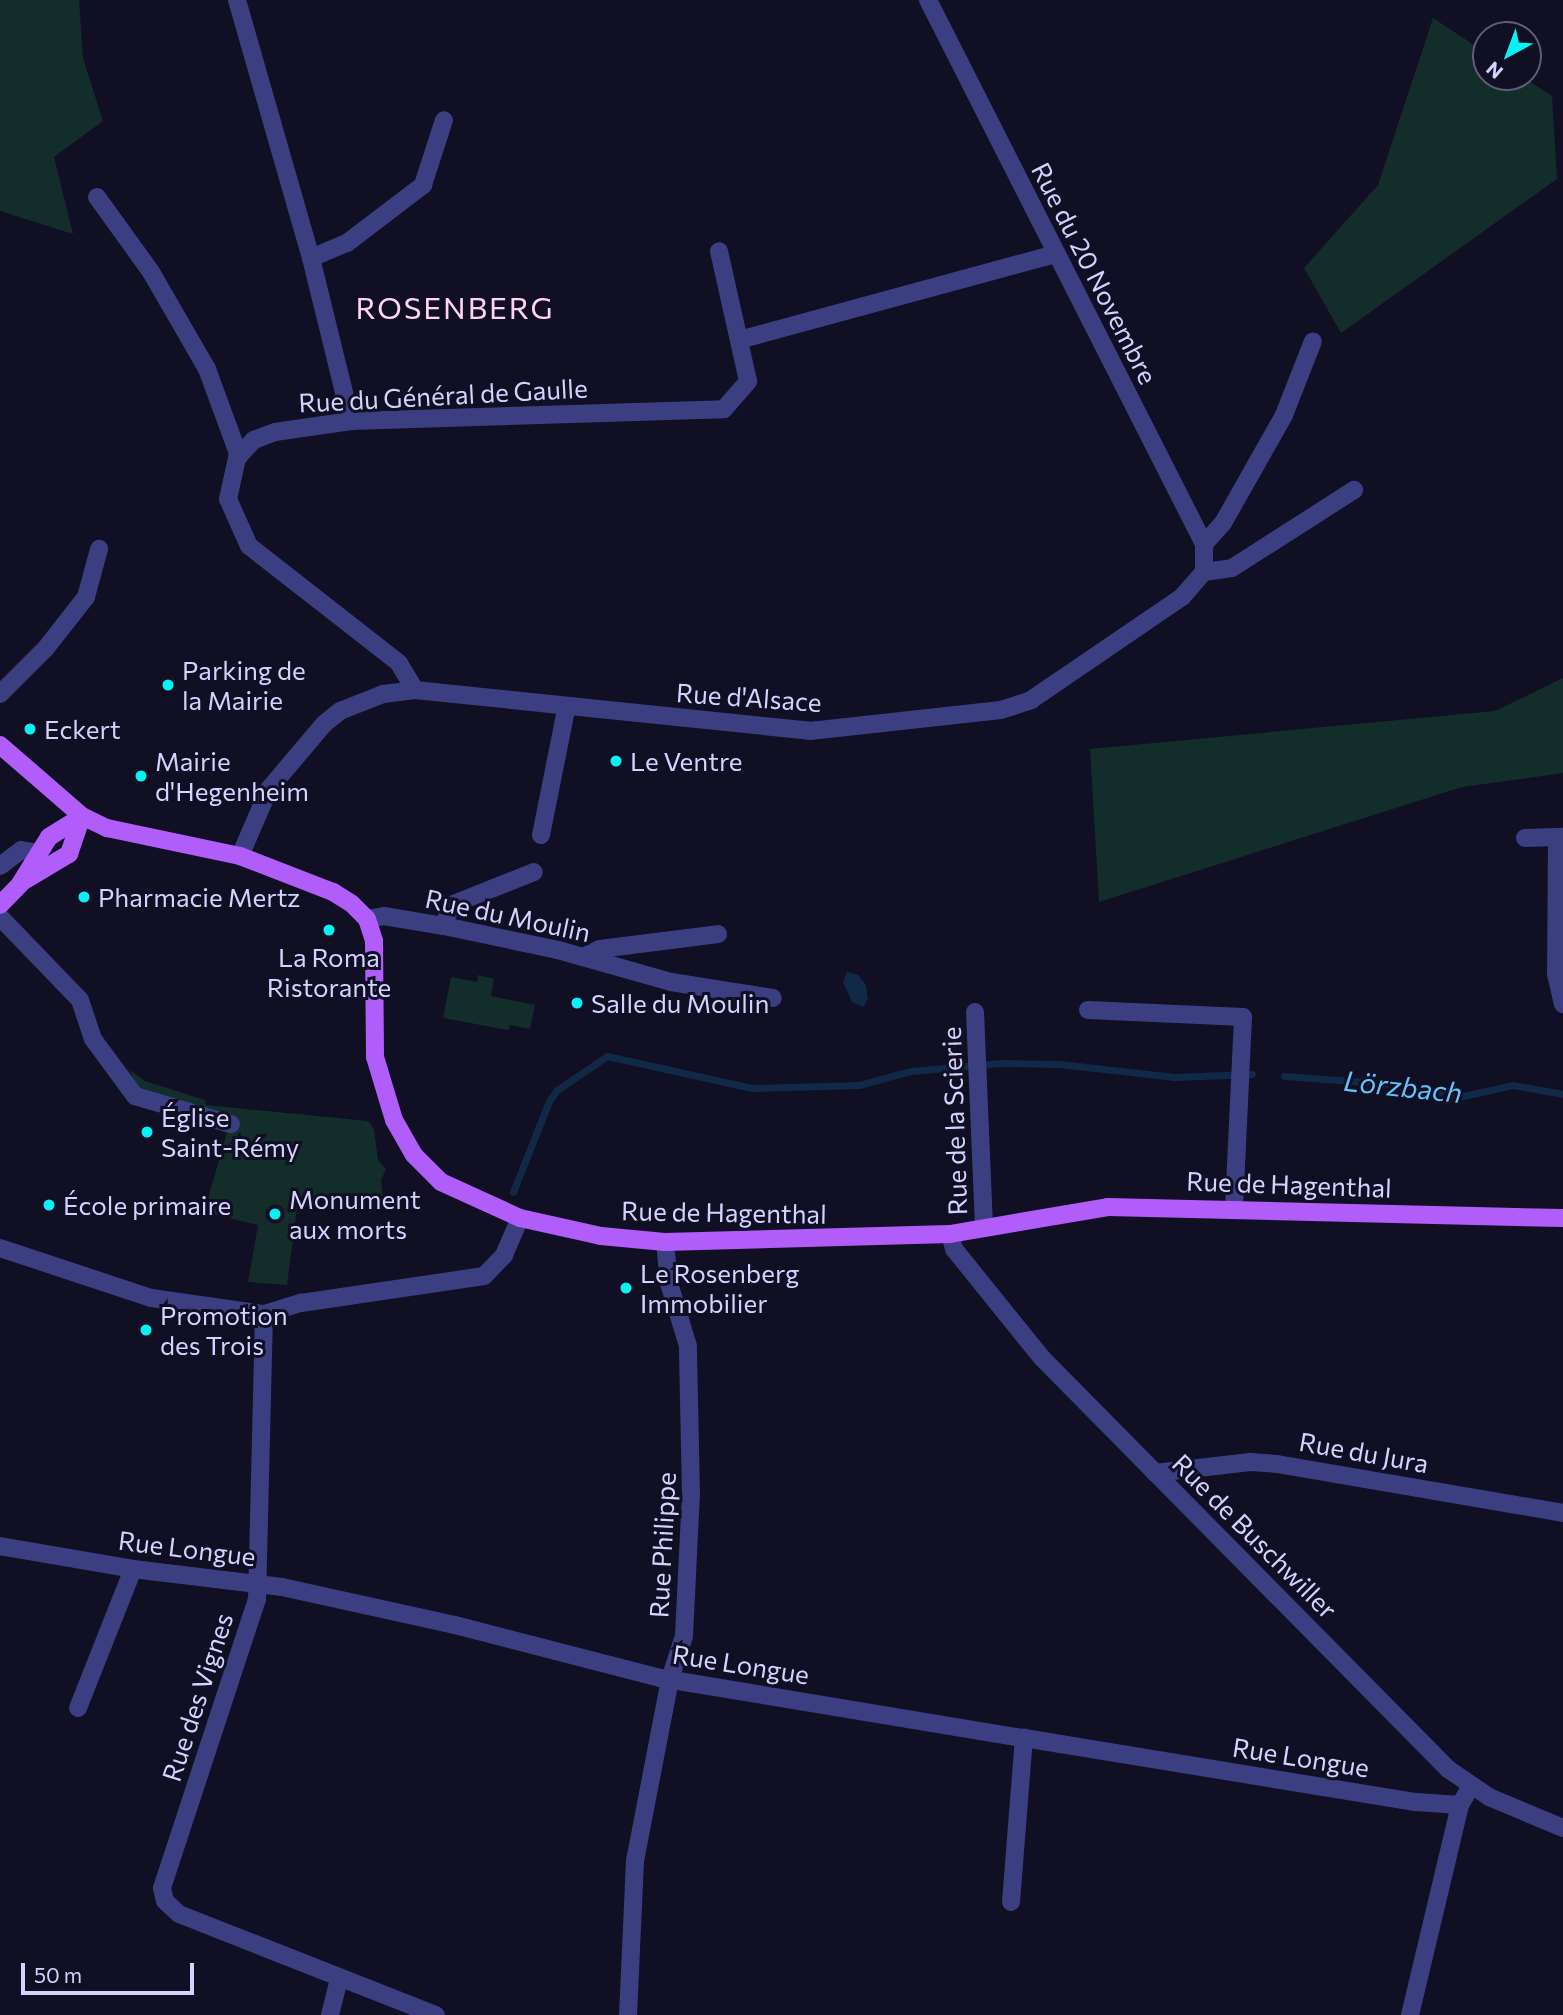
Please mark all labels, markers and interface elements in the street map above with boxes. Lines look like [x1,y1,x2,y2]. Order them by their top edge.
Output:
north arrow [1472,21,1542,91]
text: N [1481,57,1507,84]
street label: Rue du 20 Novembre [1026,157,1164,389]
district label: ROSENBERG [357,289,553,325]
street label: Rue du Général de Gaulle [298,372,588,418]
place label: Parking de la Mairie [182,654,306,716]
street label: Rue d'Alsace [675,676,823,718]
marker: Parking de la Mairie [160,677,176,693]
place label: Eckert [44,713,121,745]
marker: Eckert [22,721,38,737]
place label: Mairie d'Hegenheim [155,745,309,806]
place label: Le Ventre [630,745,743,777]
marker: Le Ventre [608,753,624,769]
marker: Mairie d'Hegenheim [133,768,149,784]
place label: Pharmacie Mertz [98,881,300,913]
street label: Rue du Moulin [423,882,593,948]
marker: Pharmacie Mertz [76,889,92,905]
marker: La Roma Ristorante [321,922,337,938]
place label: La Roma Ristorante [267,941,391,1002]
place label: Salle du Moulin [591,987,769,1019]
marker: Salle du Moulin [569,995,585,1011]
street label: Rue de la Scierie [935,1026,973,1216]
water label: Lörzbach [1342,1063,1464,1109]
place label: Église Saint-Rémy [161,1101,299,1162]
marker: Église Saint-Rémy [139,1124,155,1140]
street label: Rue de Hagenthal [1186,1165,1392,1203]
place label: Monument aux morts [289,1183,421,1244]
place label: École primaire [63,1189,231,1221]
street label: Rue de Hagenthal [621,1195,827,1229]
marker: École primaire [41,1197,57,1213]
marker: Monument aux morts [267,1206,283,1222]
place label: Le Rosenberg Immobilier [640,1257,799,1318]
marker: Le Rosenberg Immobilier [618,1280,634,1296]
place label: Promotion des Trois [160,1299,288,1360]
marker: Promotion des Trois [138,1322,154,1338]
street label: Rue du Jura [1297,1425,1431,1479]
street label: Rue de Buschwiller [1166,1447,1344,1625]
street label: Rue Philippe [643,1471,681,1619]
street label: Rue Longue [117,1524,257,1572]
street label: Rue des Vignes [155,1609,239,1785]
street label: Rue Longue [670,1638,812,1690]
street label: Rue Longue [1230,1731,1372,1783]
scale bar [24,1948,198,1992]
text: 50 m [34,1962,82,1987]

